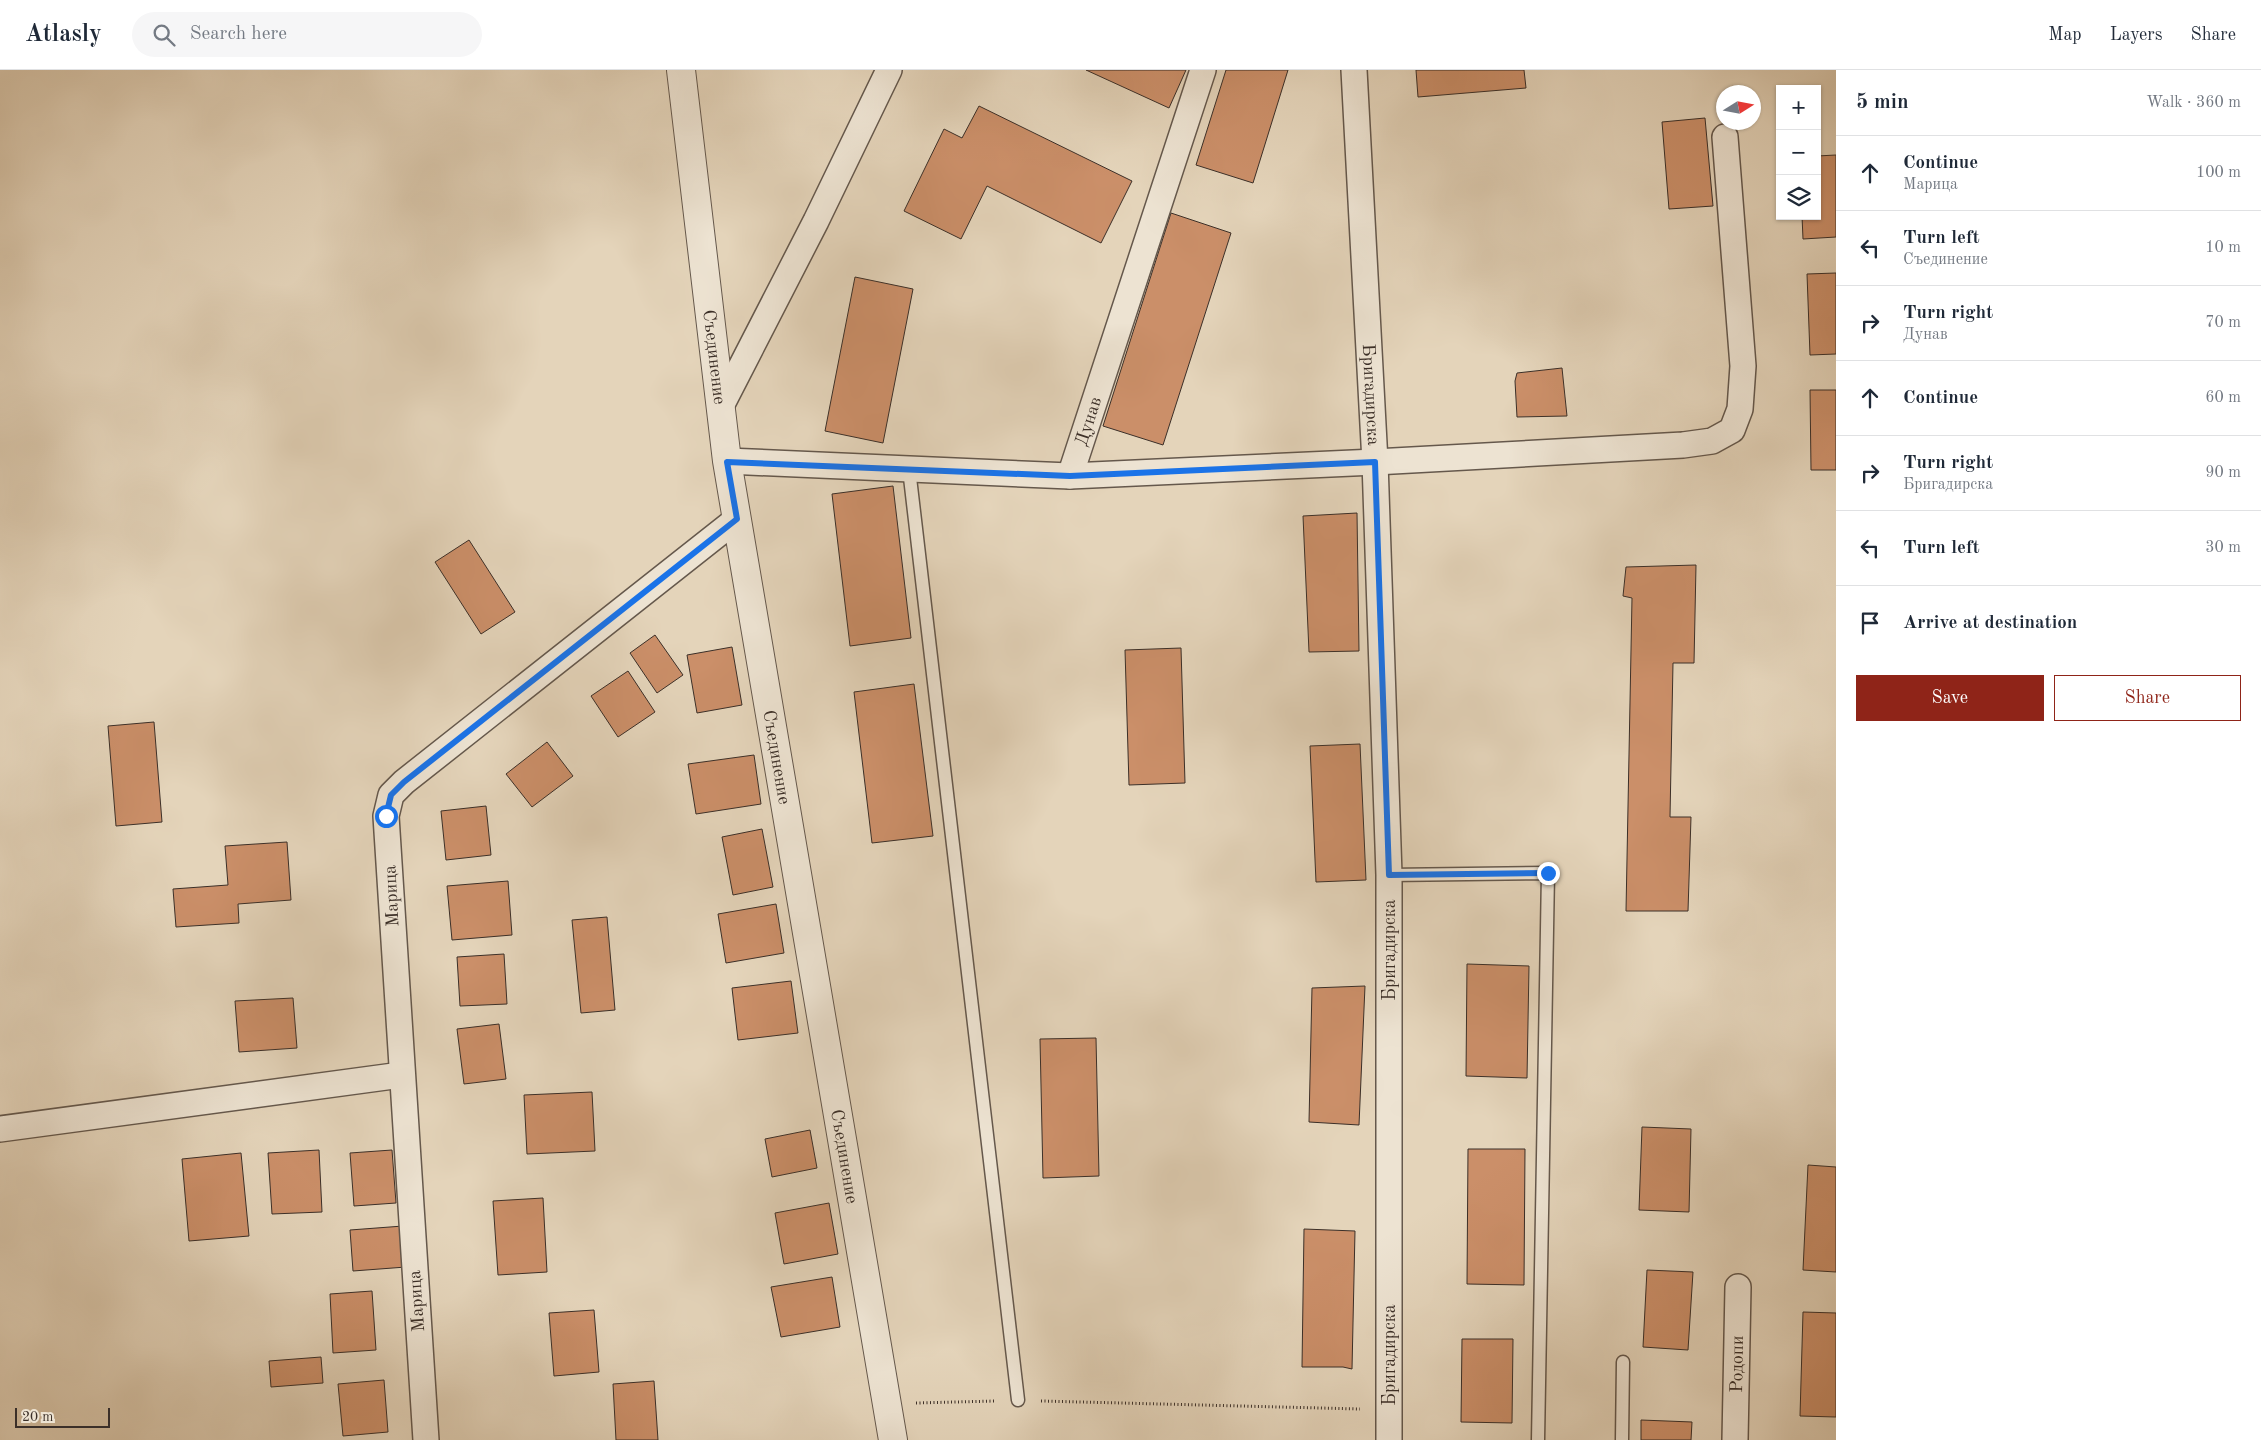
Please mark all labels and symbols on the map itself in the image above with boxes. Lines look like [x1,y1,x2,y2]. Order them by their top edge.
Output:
north arrow [1716,85,1761,130]
street label: Съединение [699,309,728,406]
street label: Бригадирска [1359,343,1382,446]
street label: Дунав [1073,395,1105,448]
street label: Съединение [759,709,793,806]
route start [375,805,398,828]
route end [1537,862,1560,885]
street label: Марица [381,865,403,927]
street label: Бригадирска [1381,899,1399,1001]
street label: Съединение [827,1108,861,1205]
street label: Марица [406,1269,428,1332]
street label: Бригадирска [1381,1304,1399,1406]
street label: Родопи [1728,1335,1747,1393]
scale bar [15,1405,110,1428]

